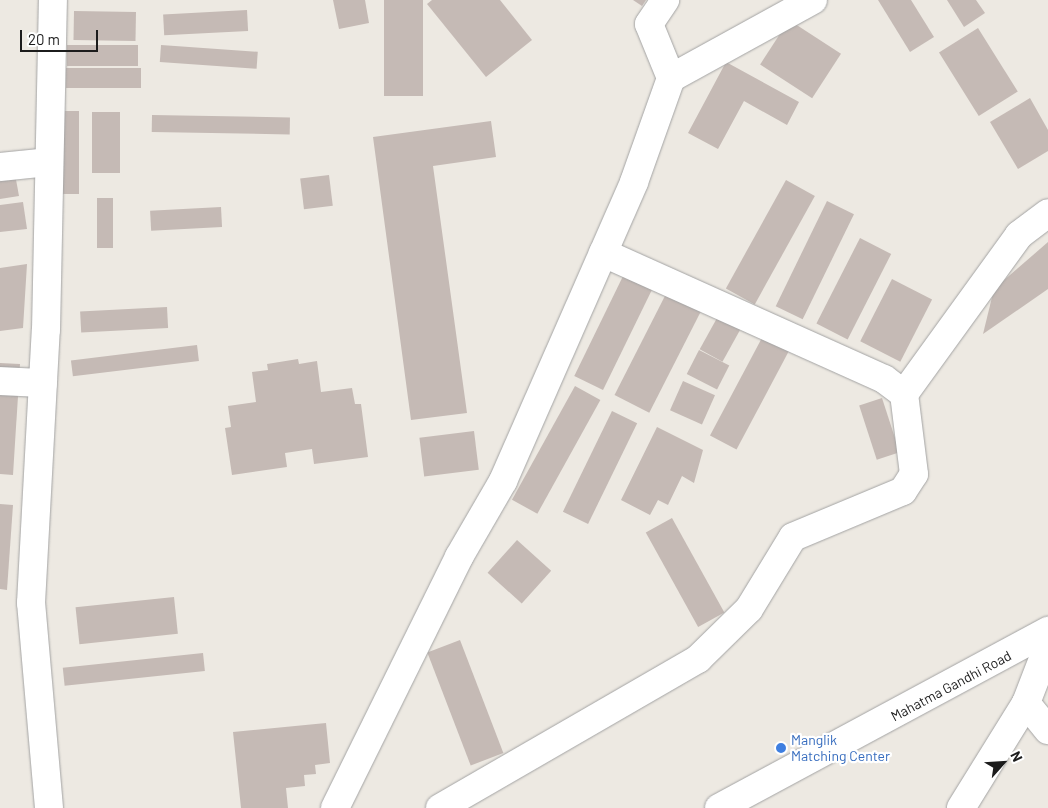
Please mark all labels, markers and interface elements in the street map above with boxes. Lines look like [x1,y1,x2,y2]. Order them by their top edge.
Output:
scale bar [22,20,100,52]
text: 20 m [28,30,60,48]
street label: Mahatma Gandhi Road [888,647,1014,725]
place label: Manglik Matching Center [791,732,890,764]
north arrow [978,738,1028,788]
marker: Manglik Matching Center [775,742,787,754]
text: N [1007,748,1027,764]

